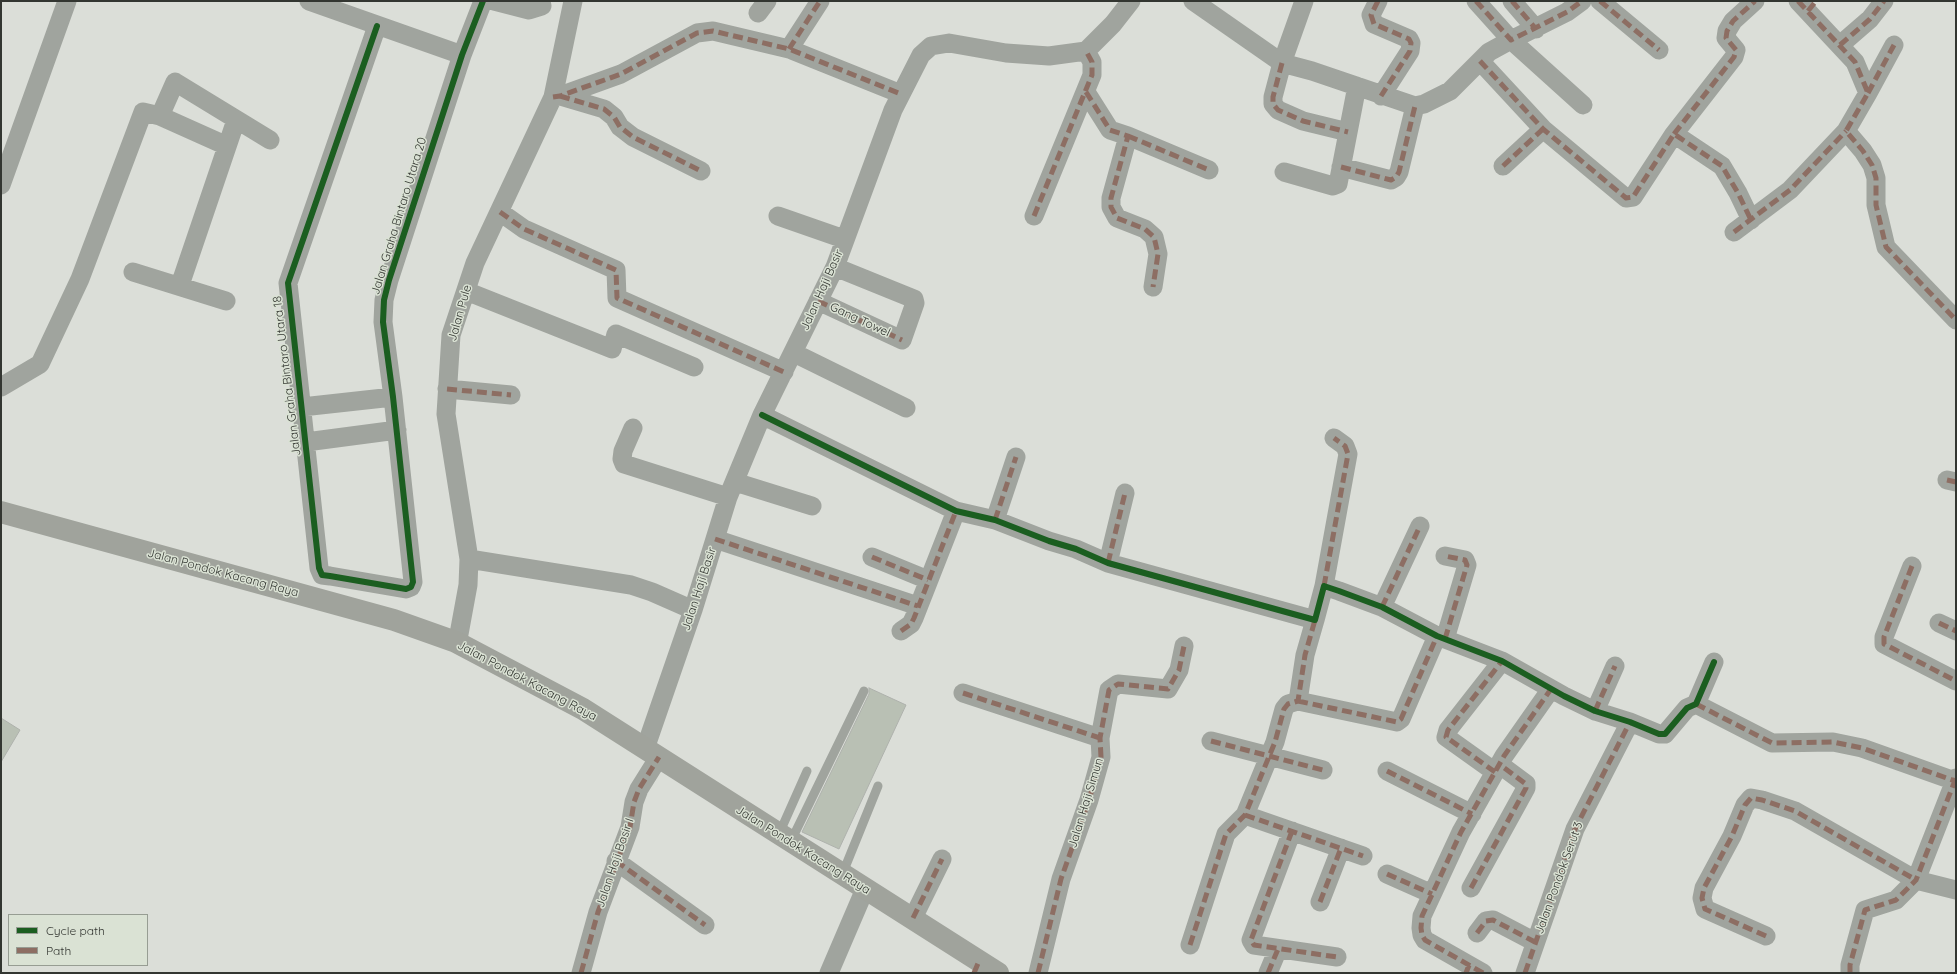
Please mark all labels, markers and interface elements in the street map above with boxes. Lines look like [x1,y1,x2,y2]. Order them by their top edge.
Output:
street label: Jalan Graha Bintaro Utara 20 [368,135,430,297]
street label: Jalan Haji Basir [798,247,846,333]
street label: Jalan Pule [445,283,475,343]
street label: Jalan Graha Bintaro Utara 18 [270,295,304,457]
street label: Gang Towel [827,300,893,340]
street label: Jalan Haji Basir [679,545,719,633]
street label: Jalan Pondok Kacang Raya [146,546,300,600]
street label: Jalan Pondok Kacang Raya [455,638,599,724]
street label: Jalan Haji Simun [1065,756,1107,850]
street label: Jalan Pondok Kacang Raya [733,803,873,897]
street label: Jalan Haji Basir I [593,816,637,910]
street label: Jalan Pondok Serut 3 [1532,820,1586,936]
legend [8,914,148,966]
text: Cycle path [46,923,105,938]
text: Path [46,943,71,958]

